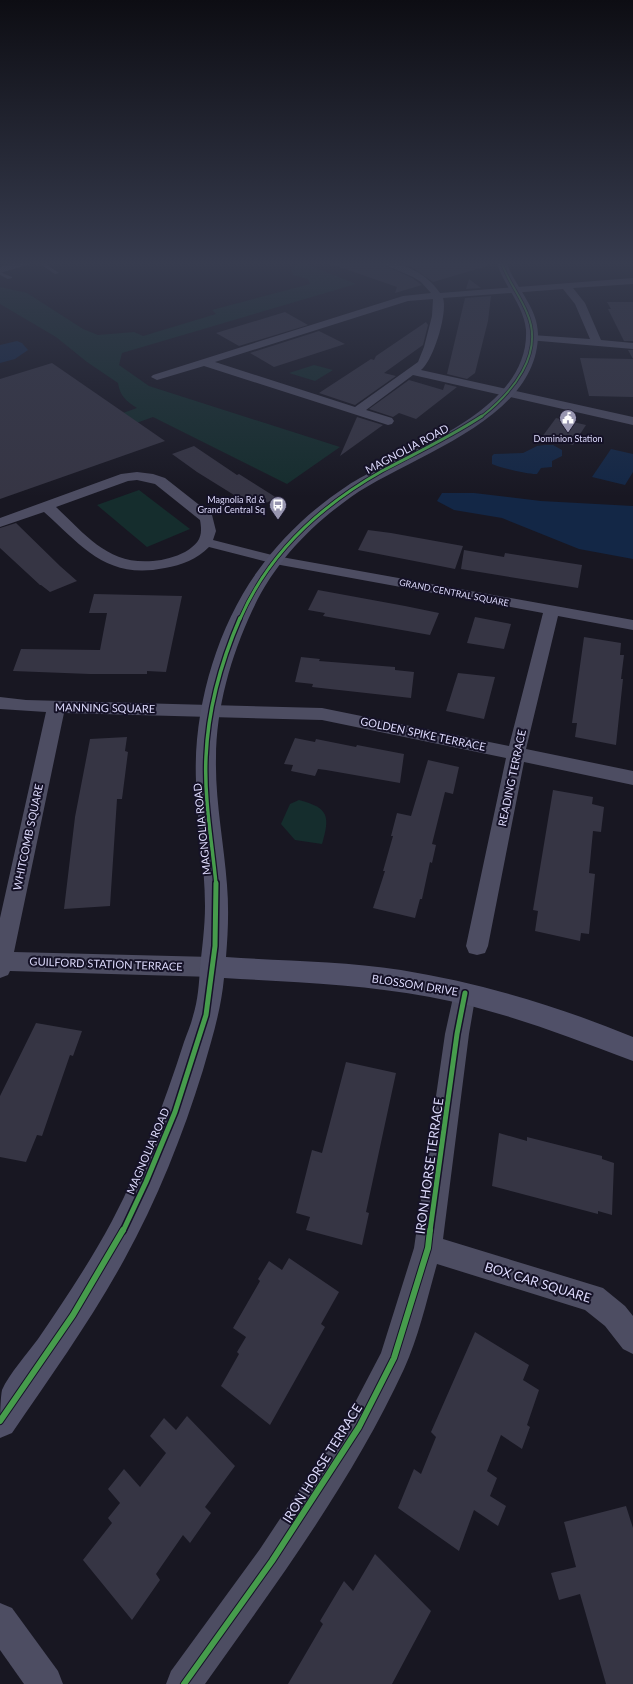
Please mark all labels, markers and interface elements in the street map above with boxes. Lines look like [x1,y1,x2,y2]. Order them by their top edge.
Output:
public building icon: Dominion Station [558,408,578,433]
street label: MAGNOLIA ROAD [363,421,451,476]
place label: Dominion Station [533,433,603,444]
place label: Magnolia Rd & Grand Central Sq [198,494,266,515]
bus stop icon: Magnolia Rd & Grand Central Sq [268,495,288,520]
street label: GRAND CENTRAL SQUARE [398,576,510,609]
street label: MANNING SQUARE [55,700,155,715]
street label: GOLDEN SPIKE TERRACE [359,714,487,753]
street label: READING TERRACE [495,728,528,827]
street label: WHITCOMB SQUARE [10,782,45,891]
street label: MAGNOLIA ROAD [190,782,213,876]
street label: GUILFORD STATION TERRACE [29,954,183,973]
street label: BLOSSOM DRIVE [371,971,459,998]
street label: IRON HORSE TERRACE [412,1097,446,1235]
street label: MAGNOLIA ROAD [123,1106,172,1196]
street label: BOX CAR SQUARE [483,1258,593,1306]
street label: IRON HORSE TERRACE [279,1400,365,1526]

